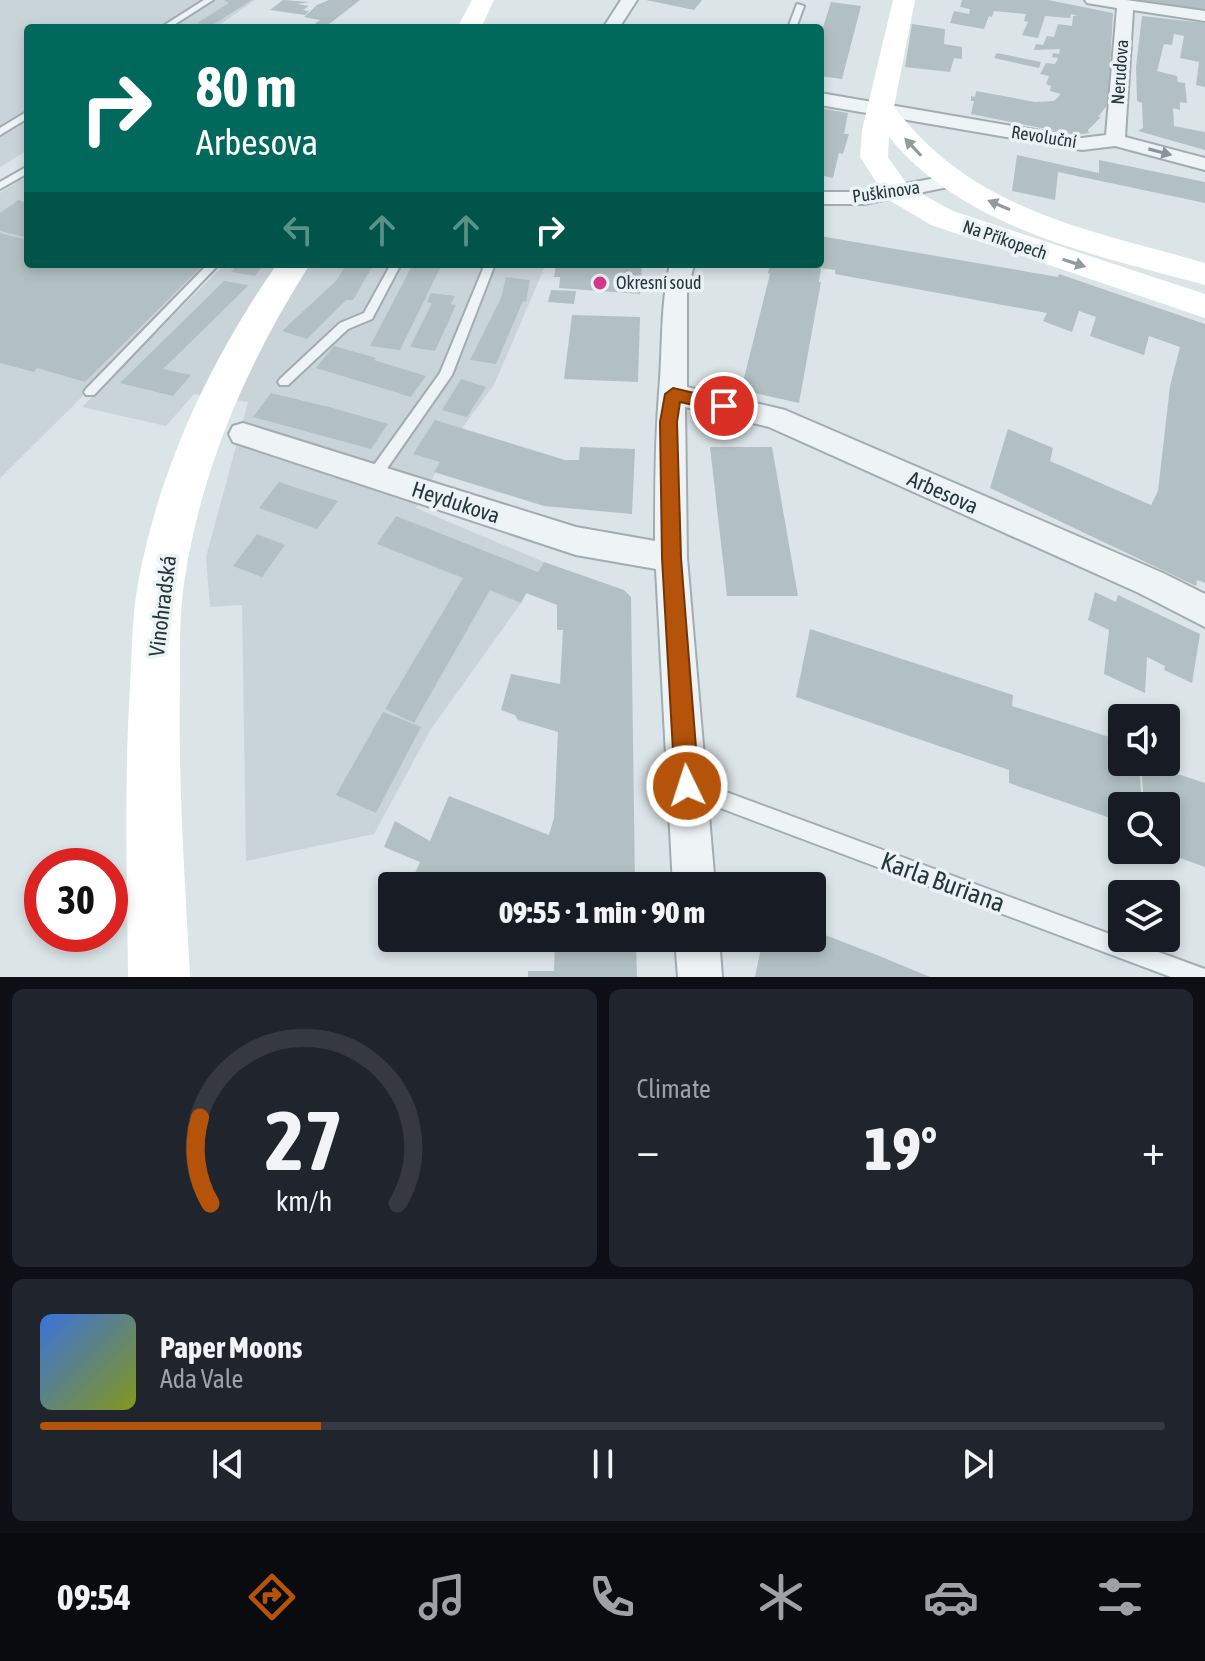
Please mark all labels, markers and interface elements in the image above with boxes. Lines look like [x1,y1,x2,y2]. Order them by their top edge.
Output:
street label: Nerudova [1107,39,1132,105]
text: 80 m [196,55,297,119]
icon: right [64,56,168,160]
text: Arbesova [196,121,318,163]
street label: Revoluční [1010,121,1078,152]
one-way arrow [904,138,922,157]
one-way arrow [1148,146,1173,158]
street label: Puškinova [851,176,921,207]
one-way arrow [987,198,1010,212]
icon: left [276,208,320,252]
icon: ahead [360,208,404,252]
icon: ahead [444,208,488,252]
icon: right [528,208,572,252]
street label: Na Příkopech [960,215,1050,264]
one-way arrow [1063,257,1087,270]
place label: Okresní soud [616,272,702,293]
marker: Okresní soud [591,274,609,292]
pin [690,372,758,440]
icon: arrive [702,384,746,428]
street label: Arbesova [904,465,982,519]
street label: Heydukova [409,476,503,528]
street label: Vinohradská [143,554,181,658]
map controls [1108,704,1180,952]
button: sound [1108,704,1180,776]
position arrow [645,744,729,828]
button: search [1108,792,1180,864]
street label: Karla Buriana [877,846,1009,918]
speed limit sign: 30 [24,848,128,952]
button: layers [1108,880,1180,952]
text: 09:55 · 1 min · 90 m [499,895,705,929]
text: Climate [637,1074,711,1104]
text: 27 [265,1092,343,1188]
text: 19° [864,1114,937,1183]
text: − [637,1124,659,1174]
text: + [1142,1124,1165,1174]
text: km/h [276,1184,333,1217]
text: Paper Moons [160,1330,302,1364]
text: Ada Vale [160,1364,243,1394]
icon: previous [206,1442,250,1486]
icon: pause [581,1442,625,1486]
icon: next [956,1442,1000,1486]
icon: directions [244,1569,300,1625]
icon: music [414,1569,470,1625]
icon: phone [584,1569,640,1625]
icon: climate [753,1569,809,1625]
icon: car [923,1569,979,1625]
icon: filters [1092,1569,1148,1625]
text: 09:54 [57,1576,131,1618]

